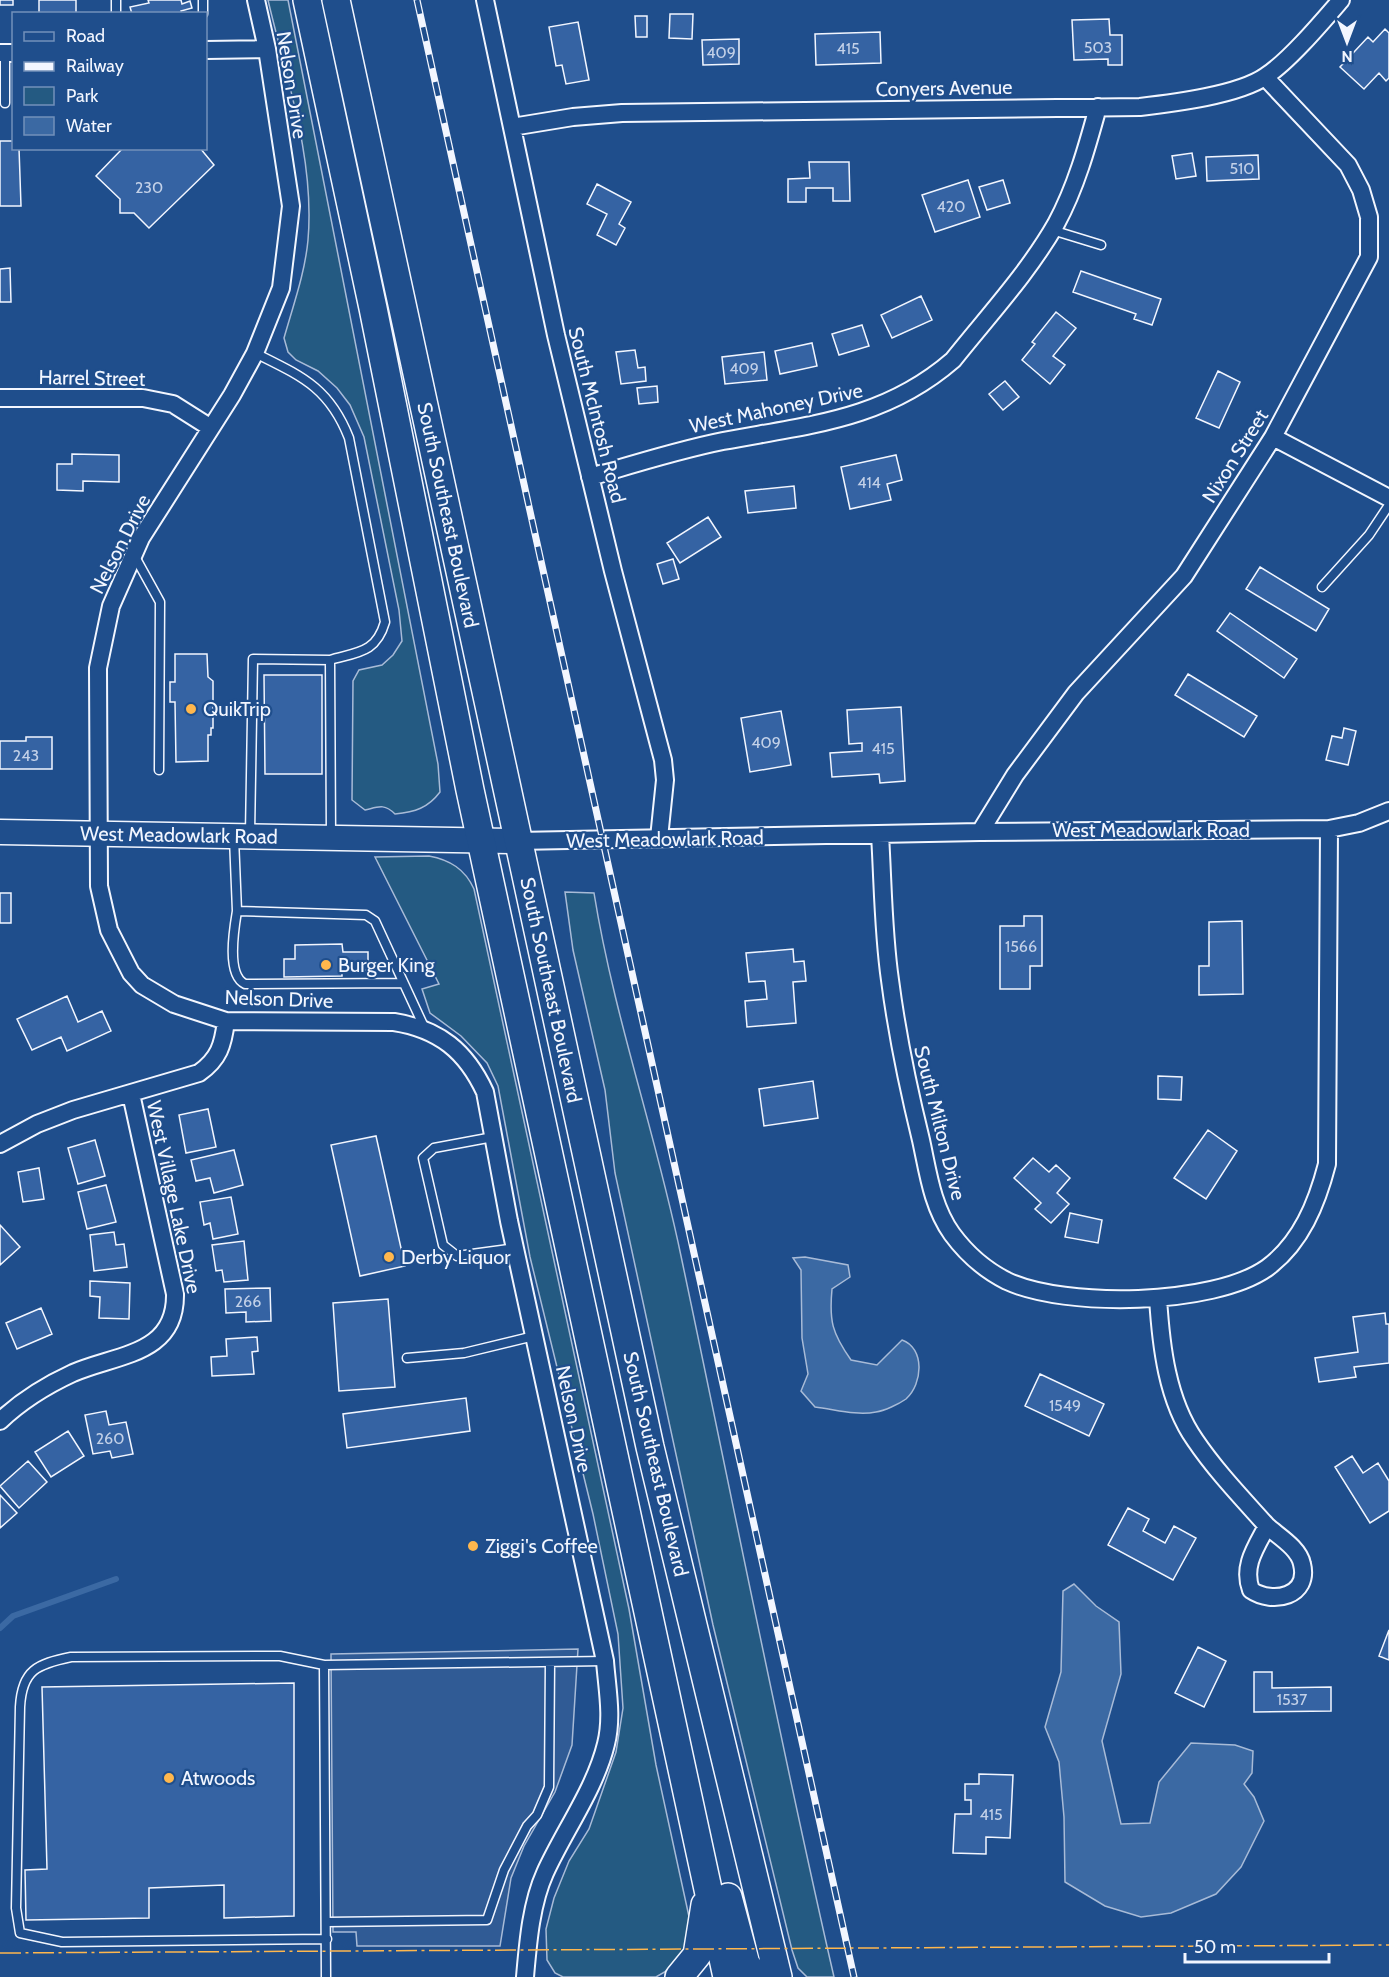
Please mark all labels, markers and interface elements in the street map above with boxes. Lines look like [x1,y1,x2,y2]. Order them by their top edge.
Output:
legend [12,12,207,150]
north arrow [1317,12,1377,72]
text: Road [66,25,105,47]
street label: Nelson Drive [272,29,312,141]
house number: 503 [1084,38,1112,57]
house number: 415 [836,39,860,58]
house number: 409 [706,43,736,62]
text: N [1341,47,1353,66]
text: Railway [66,55,124,77]
street label: Conyers Avenue [875,75,1013,101]
text: Park [66,85,99,107]
text: Water [66,115,112,137]
house number: 510 [1229,159,1255,178]
house number: 230 [135,178,163,197]
house number: 420 [937,197,965,216]
street label: South McIntosh Road [563,324,631,506]
house number: 409 [729,359,759,378]
street label: Harrel Street [38,365,146,391]
street label: West Mahoney Drive [687,378,865,438]
street label: South Southeast Boulevard [412,400,484,630]
street label: Nixon Street [1197,405,1273,507]
house number: 414 [857,473,881,492]
street label: Nelson Drive [85,490,155,598]
place label: QuikTrip [203,697,271,721]
marker: QuikTrip [184,702,198,716]
house number: 409 [751,733,781,752]
house number: 415 [871,739,895,758]
house number: 243 [13,746,39,765]
street label: West Meadowlark Road [1052,818,1250,842]
street label: West Meadowlark Road [80,821,278,849]
street label: West Meadowlark Road [566,825,764,853]
street label: South Southeast Boulevard [515,875,587,1105]
house number: 1566 [1005,937,1037,956]
place label: Burger King [338,953,436,977]
marker: Burger King [319,958,333,972]
street label: Nelson Drive [224,985,334,1013]
street label: South Milton Drive [909,1043,971,1203]
street label: West Village Lake Drive [142,1098,206,1296]
place label: Derby Liquor [401,1245,511,1269]
marker: Derby Liquor [382,1250,396,1264]
house number: 266 [235,1292,261,1311]
street label: South Southeast Boulevard [618,1349,694,1579]
street label: Nelson Drive [551,1363,597,1475]
house number: 1549 [1049,1396,1081,1415]
house number: 260 [96,1429,124,1448]
place label: Ziggi's Coffee [485,1534,598,1558]
marker: Ziggi's Coffee [466,1539,480,1553]
house number: 1537 [1277,1690,1307,1709]
place label: Atwoods [181,1766,255,1790]
marker: Atwoods [162,1771,176,1785]
house number: 415 [979,1805,1003,1824]
scale bar [1185,1926,1329,1964]
text: 50 m [1194,1936,1236,1958]

